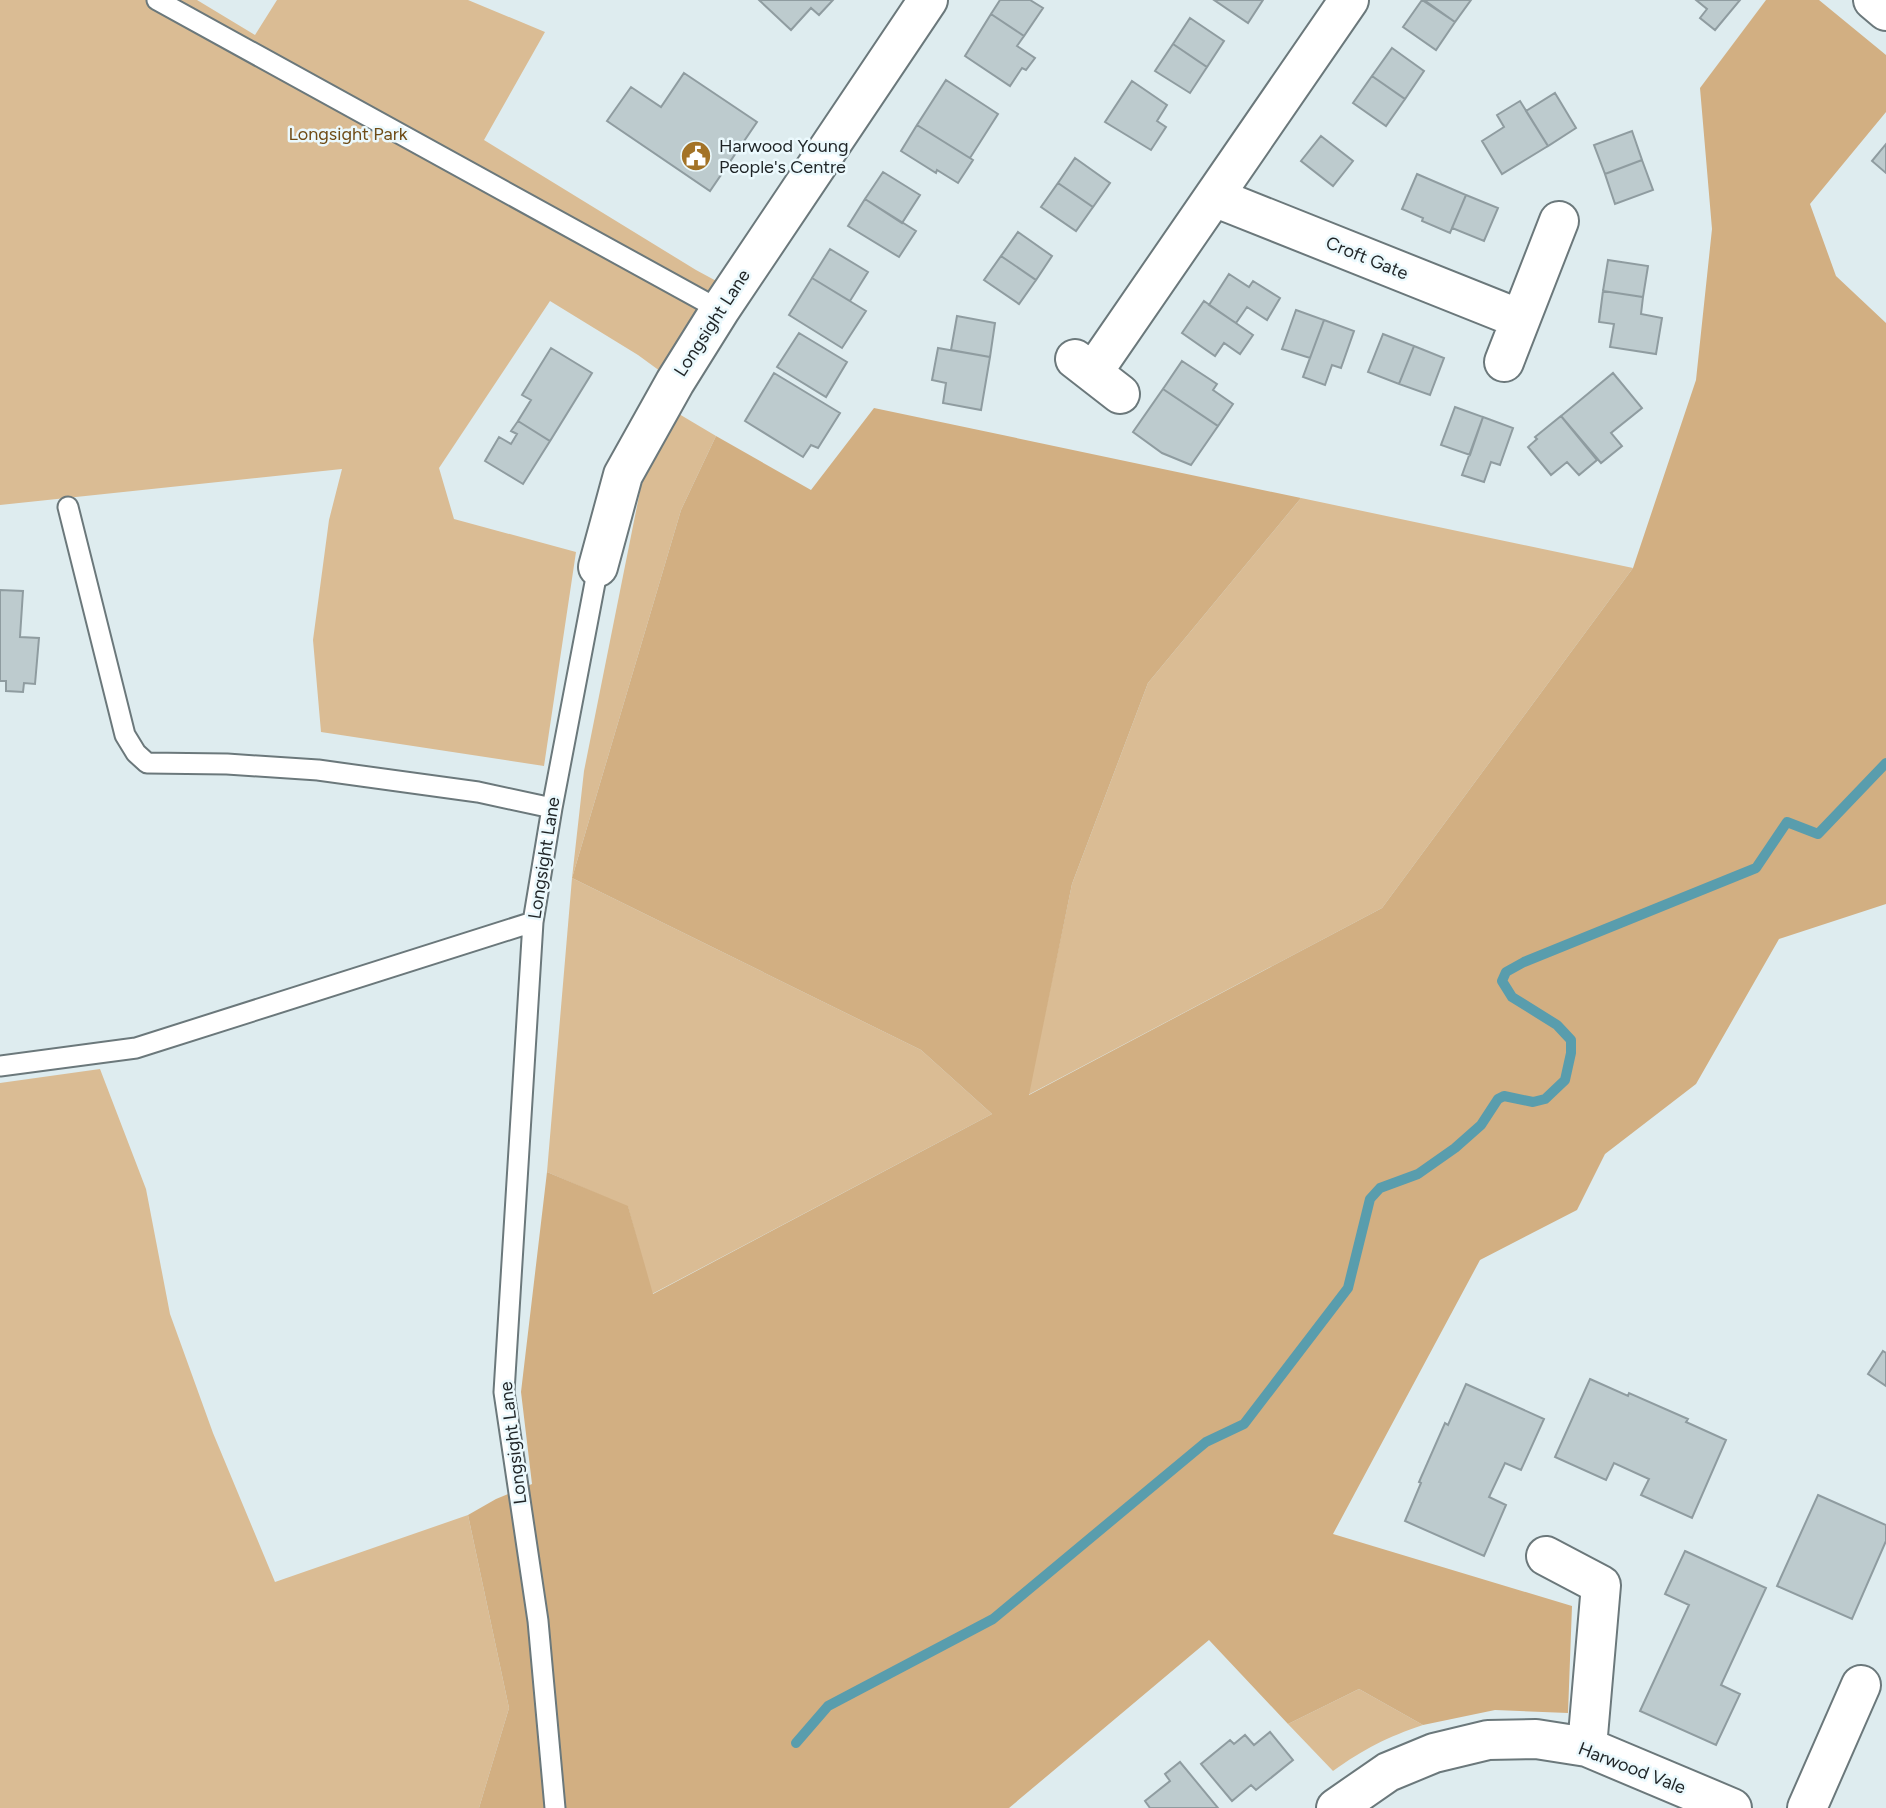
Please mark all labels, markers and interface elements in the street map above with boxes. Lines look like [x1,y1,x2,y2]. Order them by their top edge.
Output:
park label: Longsight Park [288,123,408,145]
place label: Harwood Young People's Centre [719,135,848,178]
public building icon: Harwood Young People's Centre [679,139,713,173]
street label: Croft Gate [1323,232,1412,285]
street label: Longsight Lane [669,265,755,381]
street label: Longsight Lane [523,795,565,921]
street label: Longsight Lane [495,1380,531,1506]
street label: Harwood Vale [1575,1737,1689,1799]

